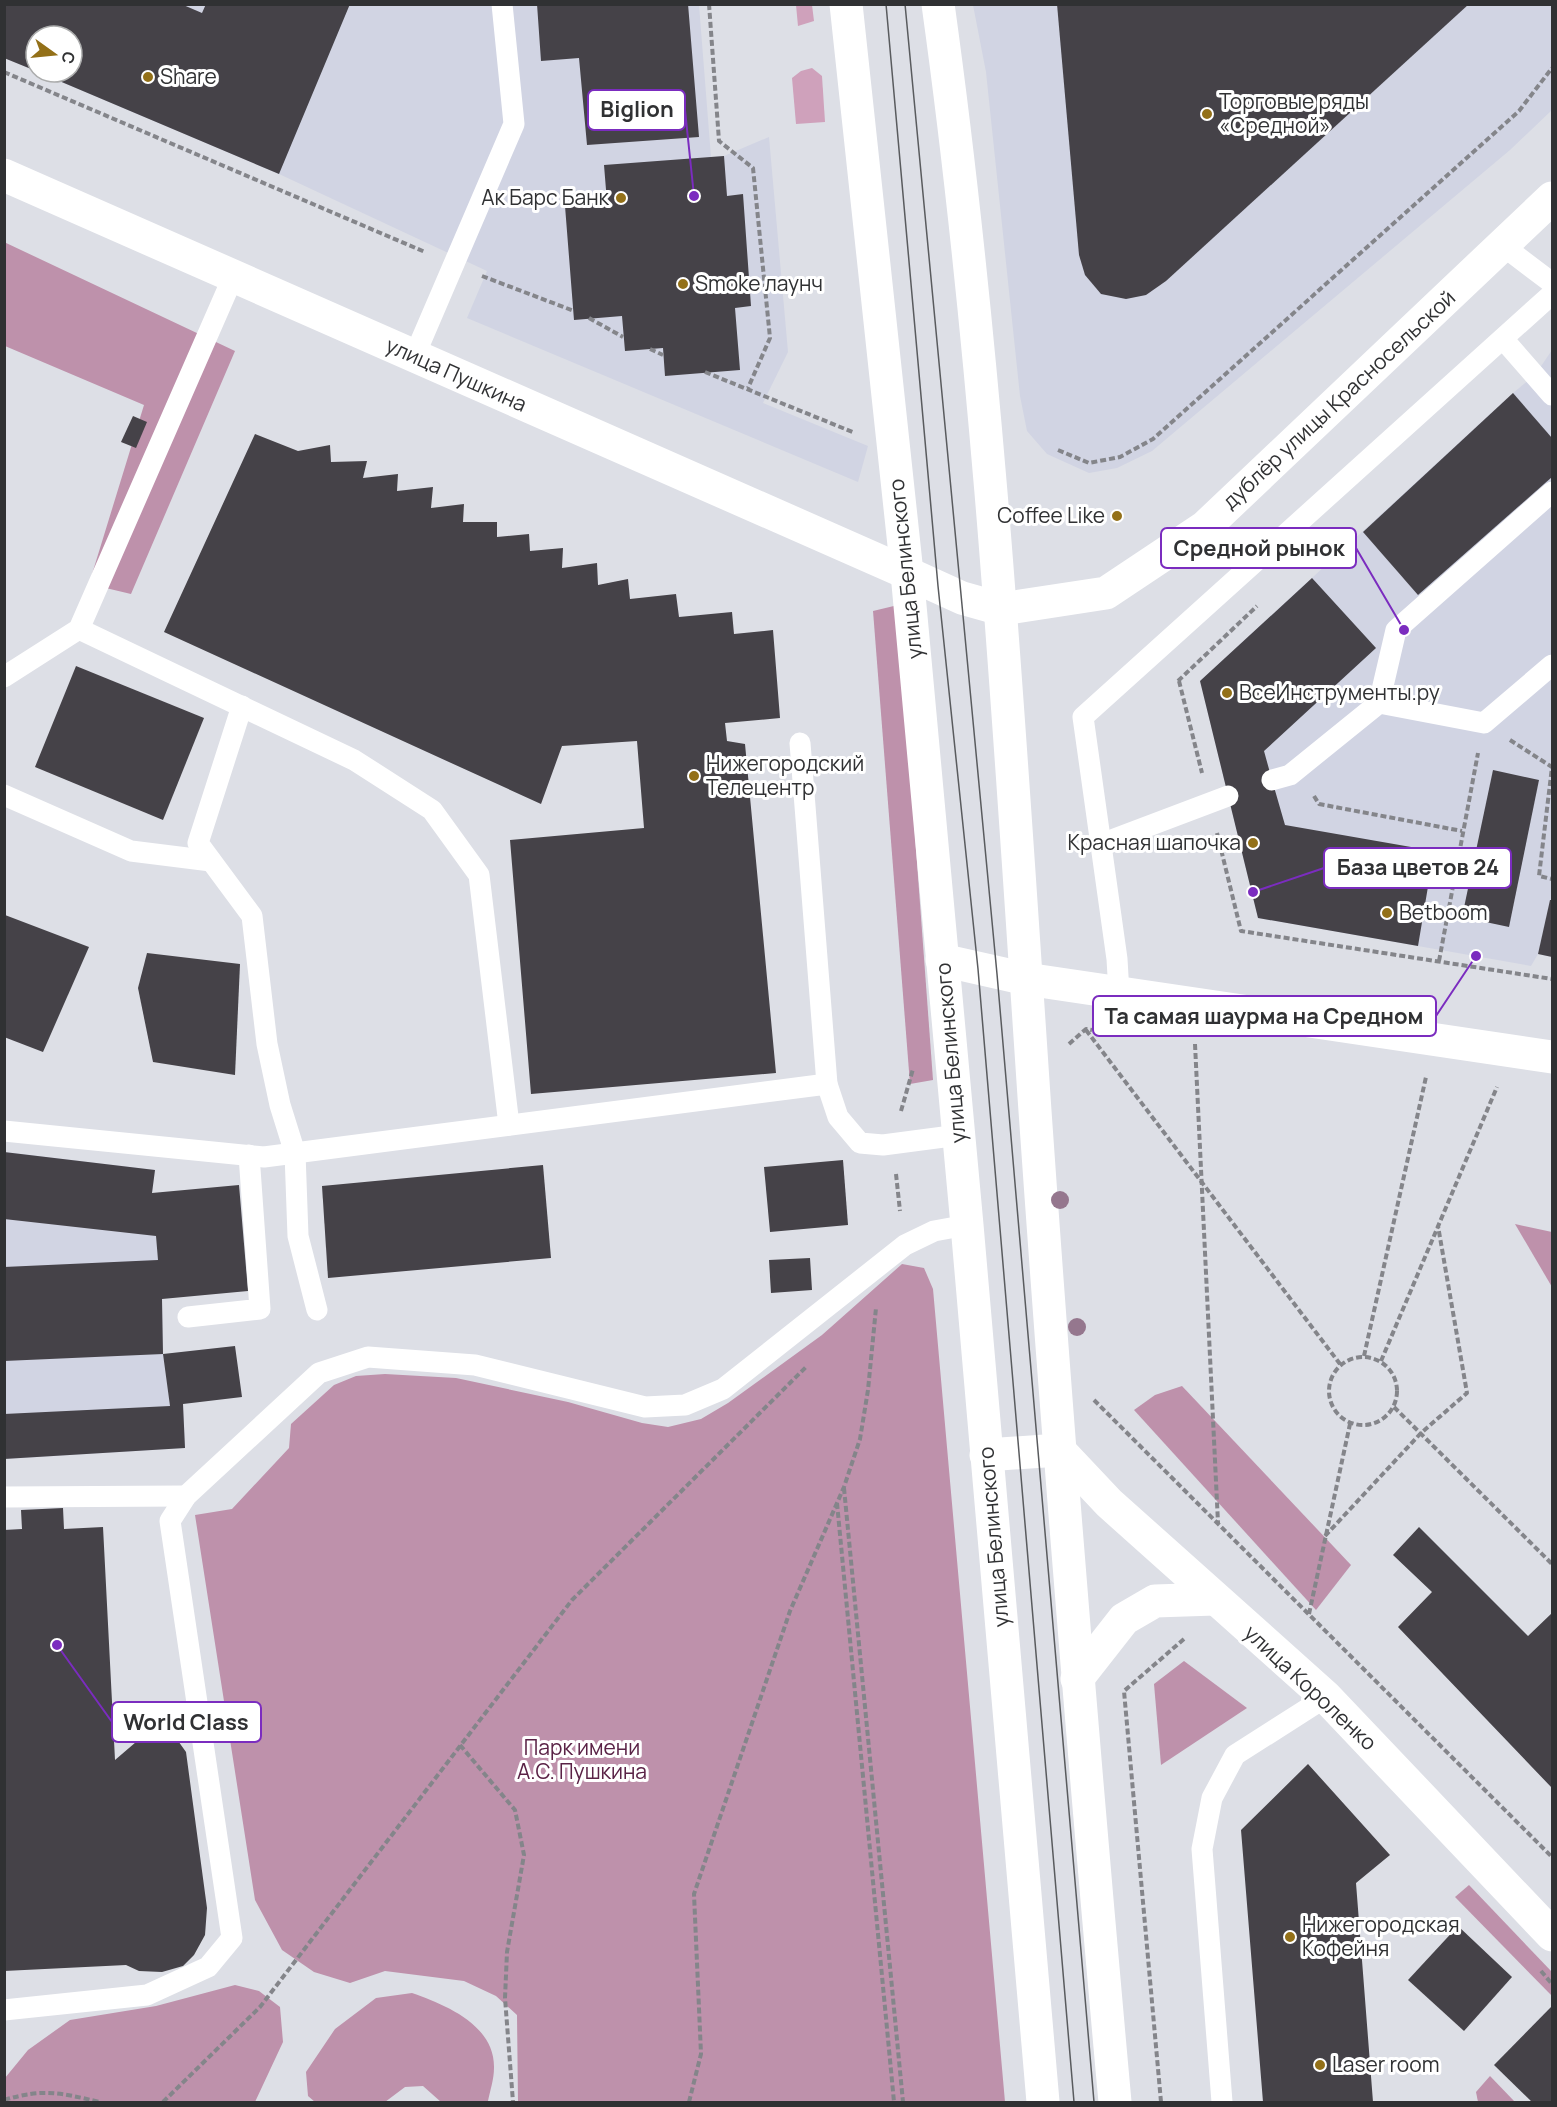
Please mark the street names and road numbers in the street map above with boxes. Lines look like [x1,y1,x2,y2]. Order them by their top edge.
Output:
street label: дублёр улицы Красносельской [1216,284,1461,515]
street label: улица Пушкина [382,330,531,418]
street label: улица Белинского [882,478,928,661]
street label: улица Белинского [928,962,972,1145]
street label: улица Белинского [971,1446,1015,1629]
street label: улица Короленко [1238,1618,1383,1756]

